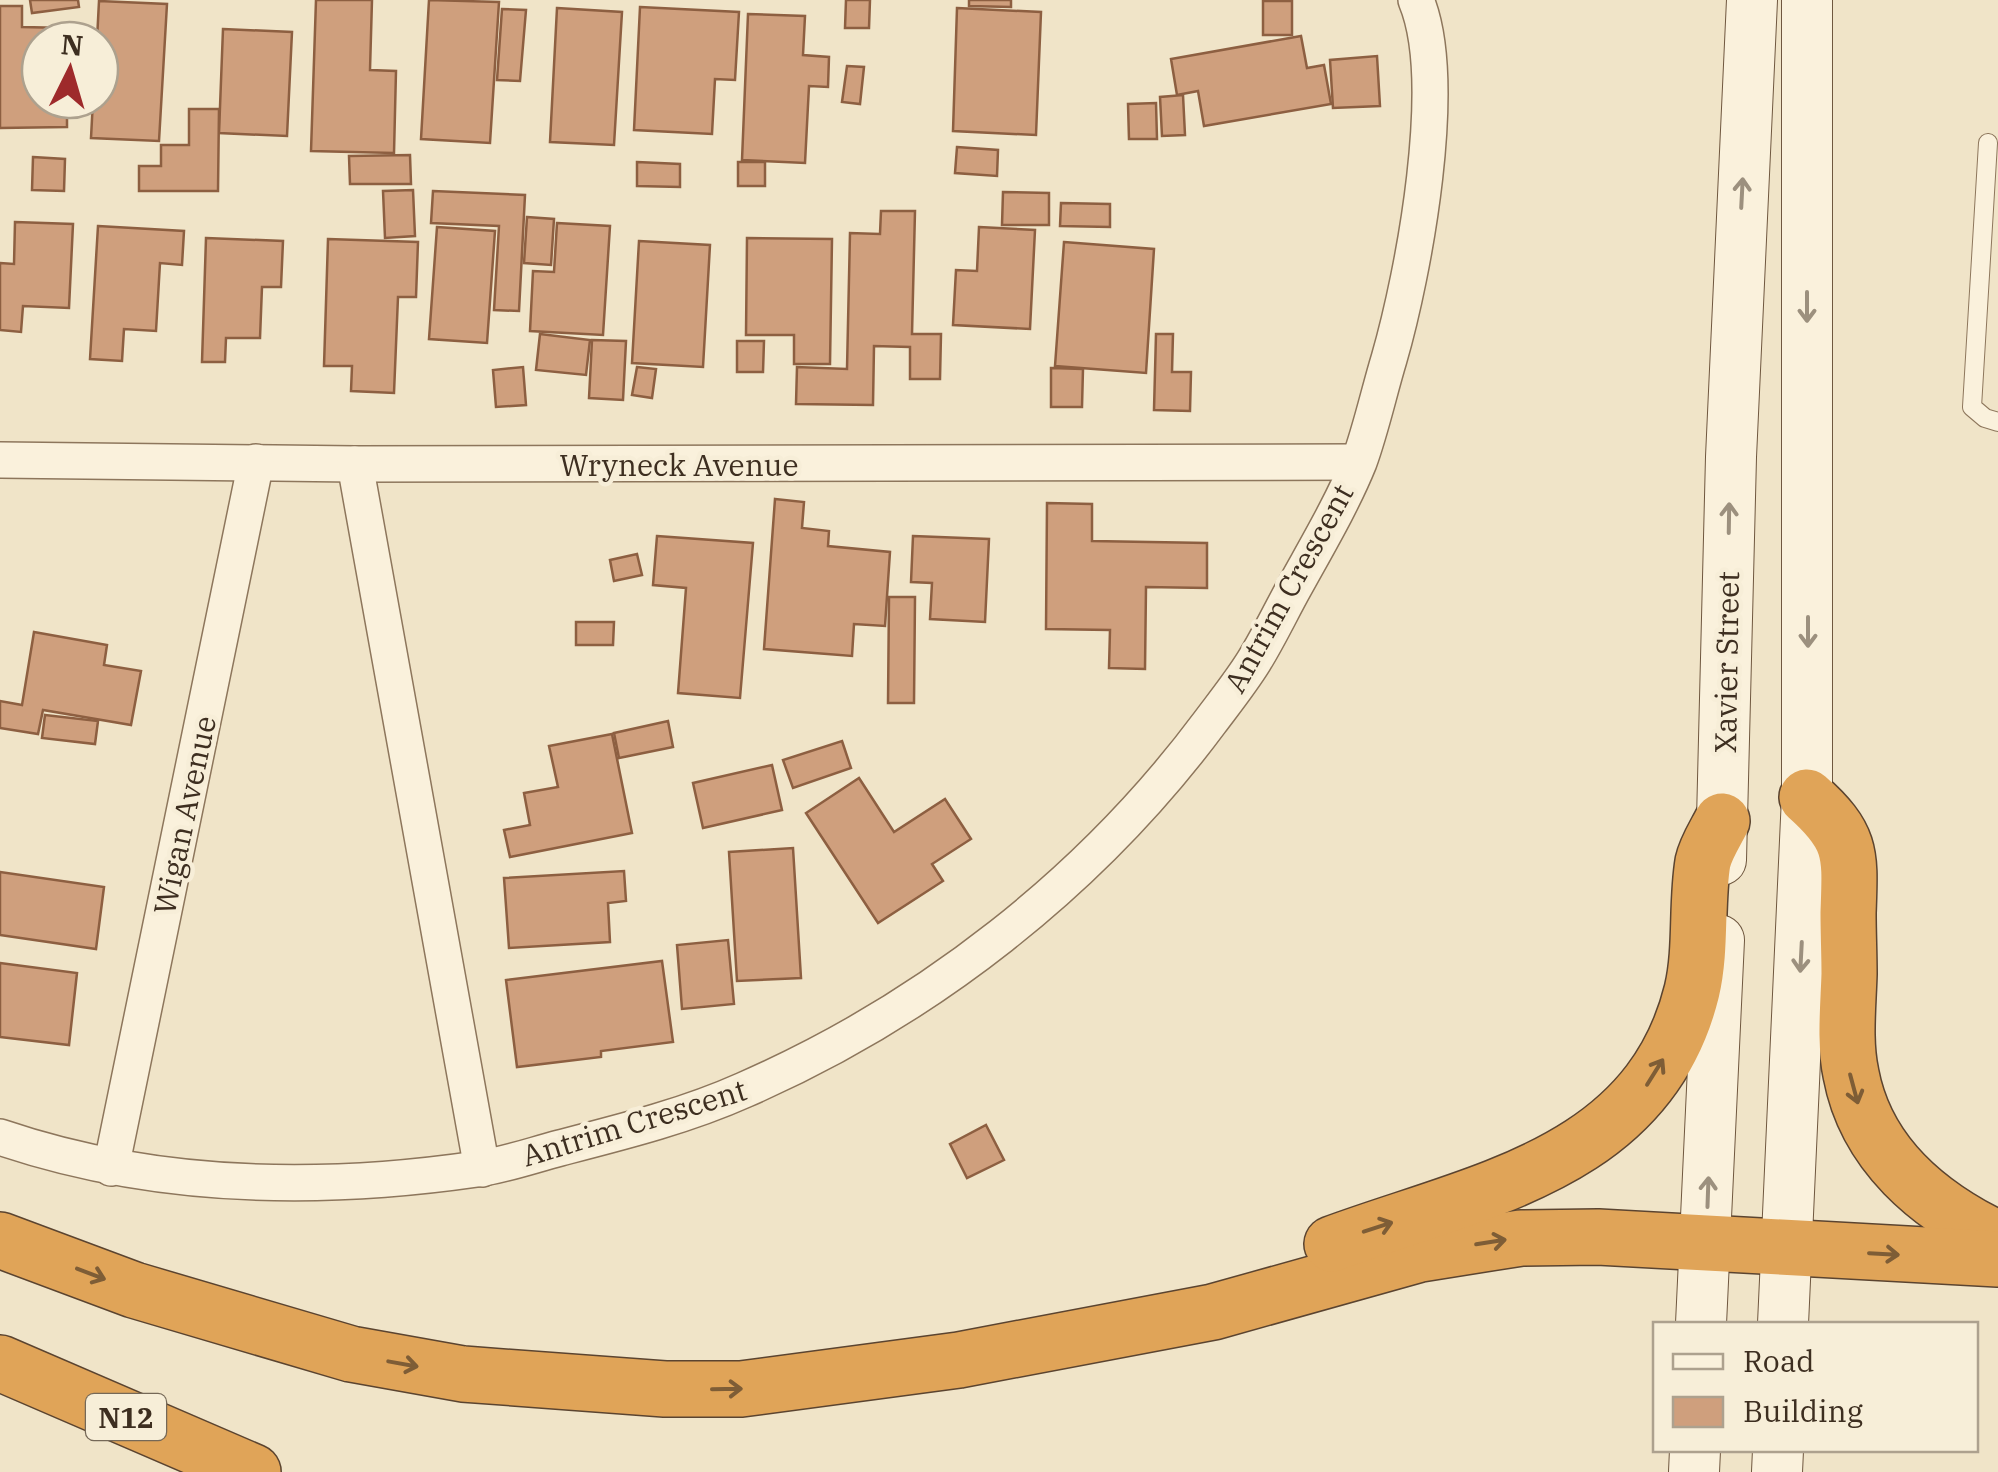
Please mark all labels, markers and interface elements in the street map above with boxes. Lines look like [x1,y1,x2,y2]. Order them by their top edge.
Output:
north arrow [20,20,120,120]
text: N [60,25,85,64]
one-way arrow [1733,177,1752,209]
one-way arrow [1798,290,1816,323]
street label: Wryneck Avenue [559,445,799,484]
street label: Antrim Crescent [1215,477,1361,699]
one-way arrow [1720,502,1739,534]
street label: Xavier Street [1705,571,1747,753]
one-way arrow [1798,616,1818,648]
street label: Wigan Avenue [144,712,224,918]
one-way arrow [1792,941,1811,973]
one-way arrow [1645,1058,1665,1087]
street label: Antrim Crescent [517,1069,751,1175]
one-way arrow [1846,1072,1865,1104]
one-way arrow [1699,1177,1718,1209]
one-way arrow [1362,1217,1394,1235]
one-way arrow [1475,1233,1507,1251]
one-way arrow [1867,1245,1899,1264]
one-way arrow [75,1266,106,1284]
legend [1653,1322,1978,1452]
text: Road [1743,1341,1815,1380]
one-way arrow [386,1355,418,1374]
one-way arrow [710,1379,742,1398]
text: Building [1743,1391,1863,1430]
road number: N12 [86,1394,166,1440]

